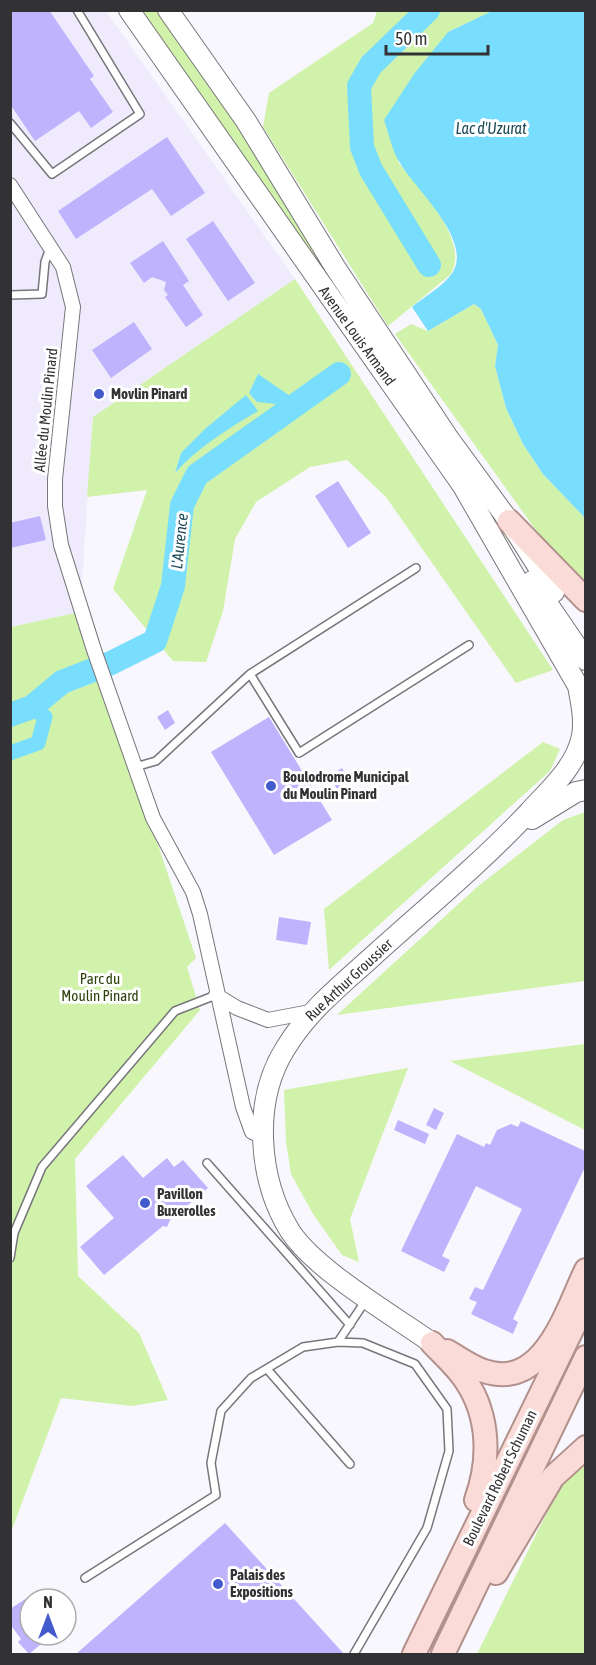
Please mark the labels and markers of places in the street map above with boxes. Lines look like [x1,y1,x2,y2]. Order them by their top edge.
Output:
place label: Movlin Pinard [111,385,187,402]
marker: Movlin Pinard [92,387,106,401]
place label: Boulodrome Municipal du Moulin Pinard [283,768,410,802]
marker: Boulodrome Municipal du Moulin Pinard [264,779,278,793]
place label: Pavillon Buxerolles [157,1185,216,1219]
marker: Pavillon Buxerolles [138,1196,152,1210]
place label: Palais des Expositions [230,1566,293,1600]
marker: Palais des Expositions [211,1577,225,1591]

